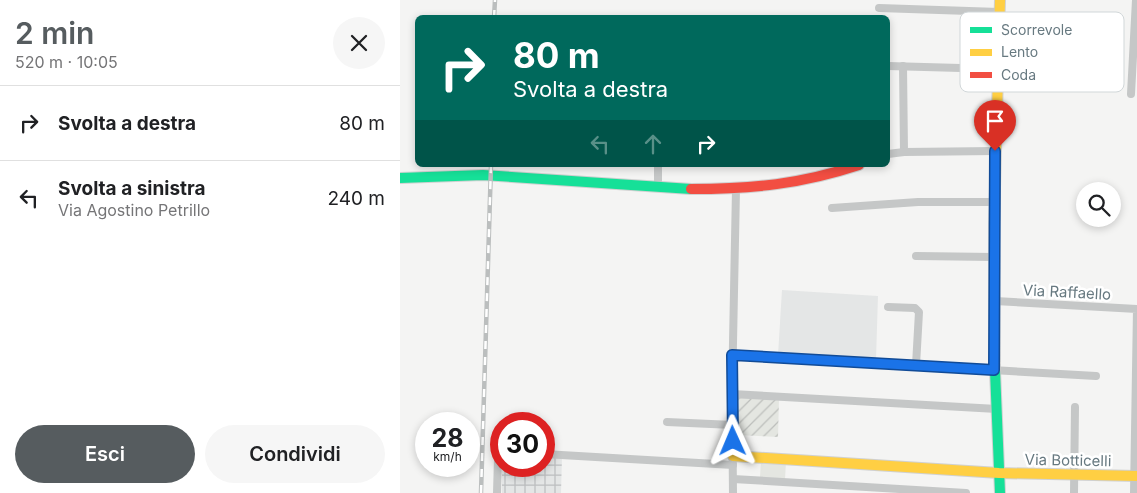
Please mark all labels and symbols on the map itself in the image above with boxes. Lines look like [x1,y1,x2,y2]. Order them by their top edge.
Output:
legend [960,12,1124,92]
text: Scorrevole [1001,21,1072,38]
text: Lento [1001,43,1038,60]
text: Coda [1001,66,1036,83]
pin [974,100,1016,151]
street label: Via Raffaello [1022,280,1112,304]
speed limit sign: 30 [490,412,555,477]
position arrow [706,414,758,466]
street label: Via Botticelli [1024,450,1112,470]

